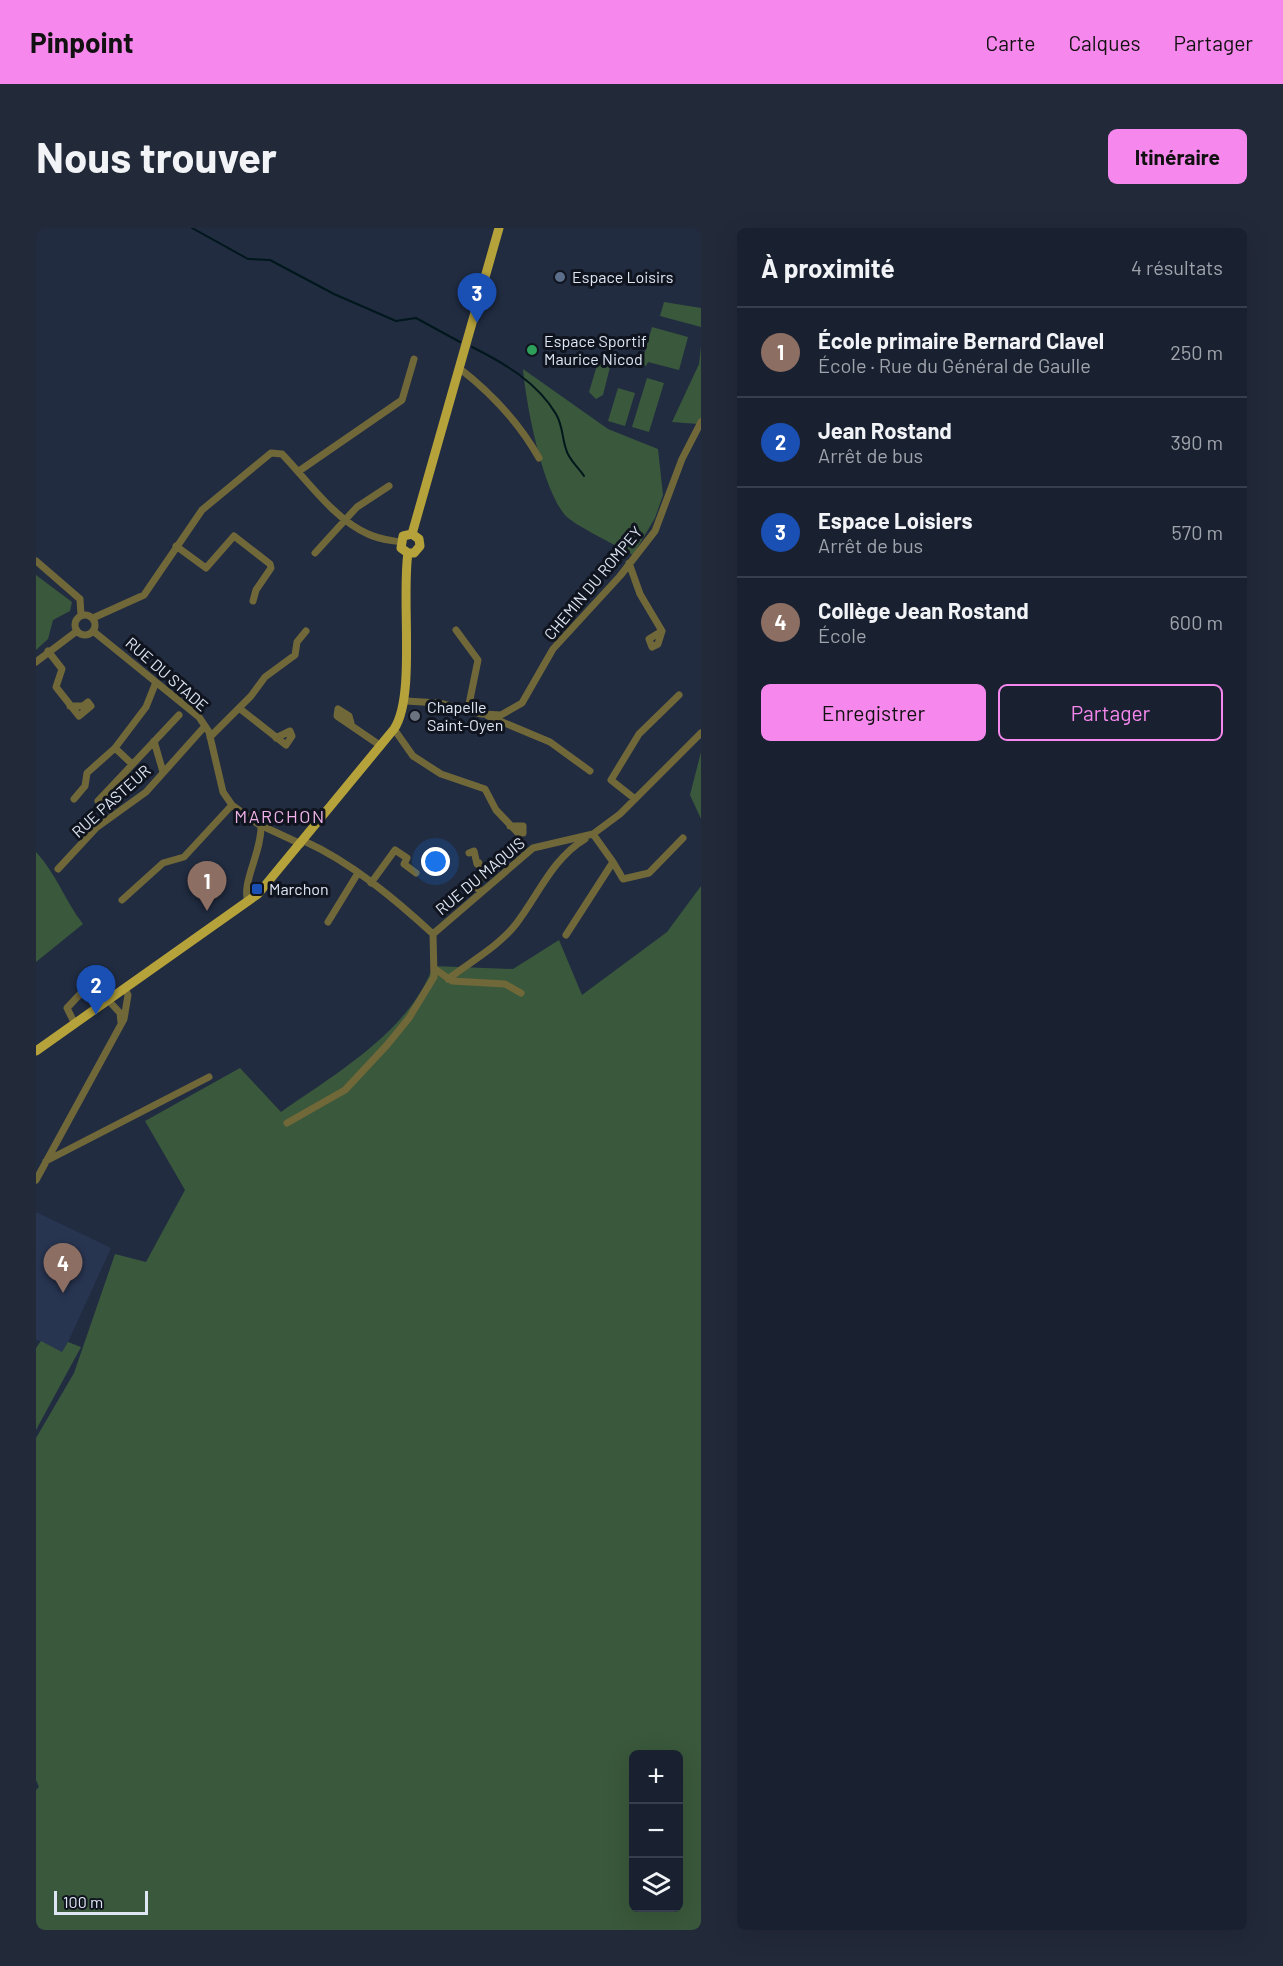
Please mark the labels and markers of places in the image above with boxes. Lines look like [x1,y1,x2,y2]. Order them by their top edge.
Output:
place label: Espace Loisirs [572,267,674,286]
marker: Espace Loisirs [553,270,567,284]
pin: 3 [458,274,496,323]
place label: Espace Sportif Maurice Nicod [544,331,647,368]
marker: Espace Sportif Maurice Nicod [525,343,539,357]
place label: Chapelle Saint-Oyen [427,697,503,734]
marker: Chapelle Saint-Oyen [408,709,422,723]
pin: 1 [188,862,226,911]
place label: Marchon [269,879,329,898]
marker: Marchon [250,882,264,896]
pin: 2 [76,966,116,1015]
pin: 4 [44,1244,82,1293]

